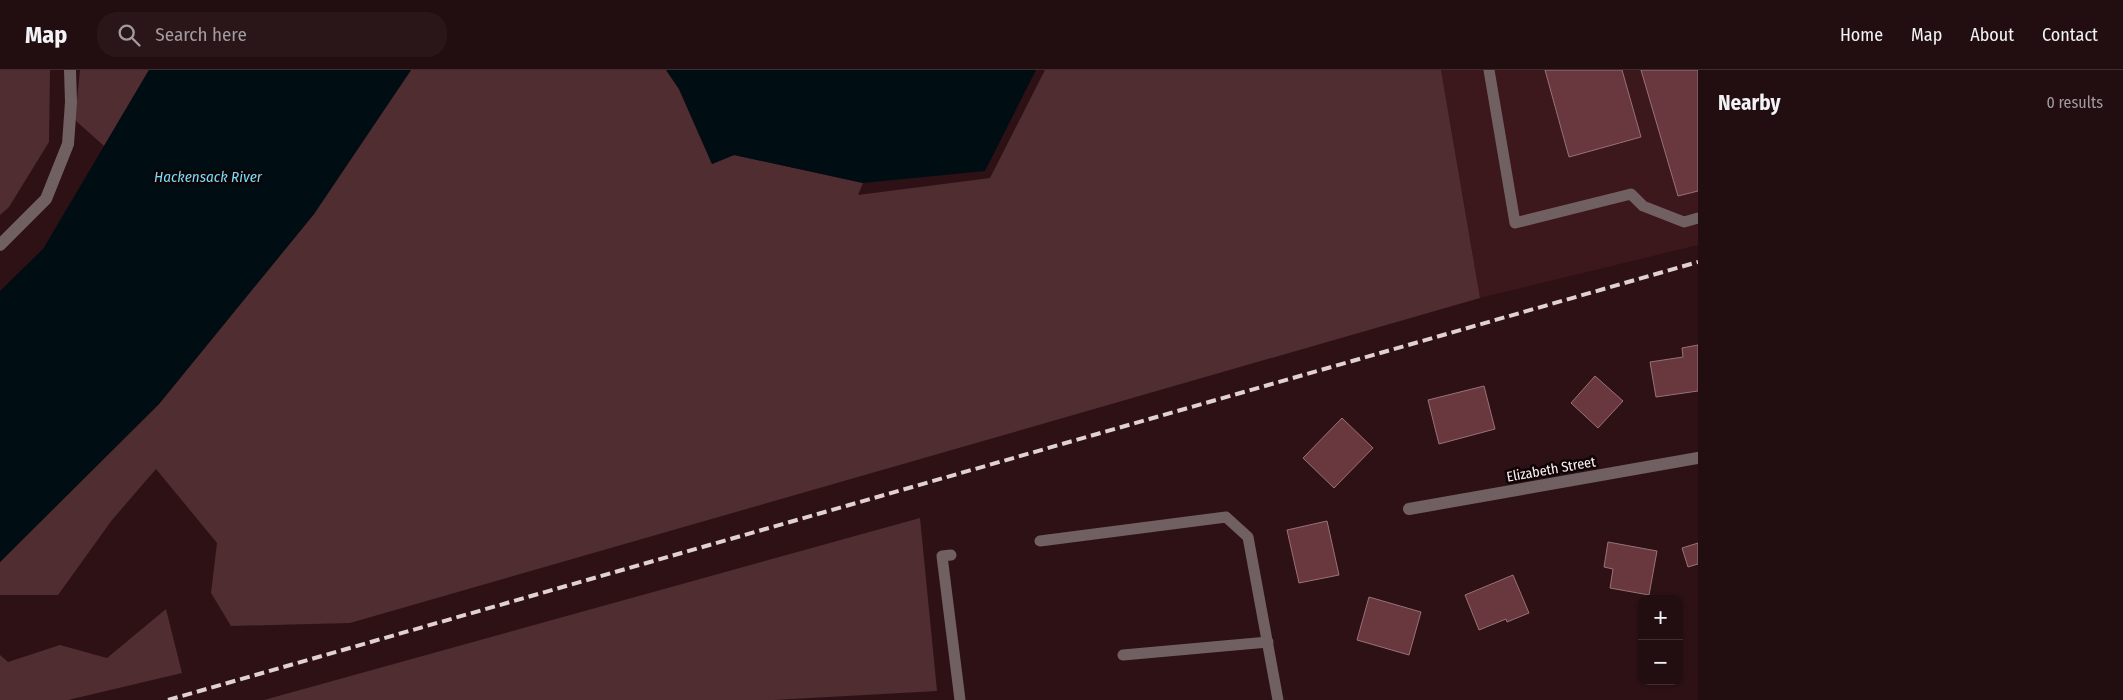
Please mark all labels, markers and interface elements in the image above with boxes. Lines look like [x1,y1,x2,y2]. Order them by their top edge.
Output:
search box [97,12,447,57]
text: Map [25,21,67,49]
icon: search [115,21,143,49]
text: Search here [155,23,247,46]
text: Home [1840,24,1883,46]
text: Map [1911,24,1942,46]
text: About [1970,24,2014,46]
text: Contact [2042,24,2098,46]
text: Nearby [1718,90,1780,116]
text: 0 results [2046,93,2103,112]
water label: Hackensack River [154,168,263,186]
street label: Elizabeth Street [1505,453,1597,486]
map controls [1638,595,1683,685]
button: + [1638,595,1683,640]
button: − [1638,640,1683,685]

